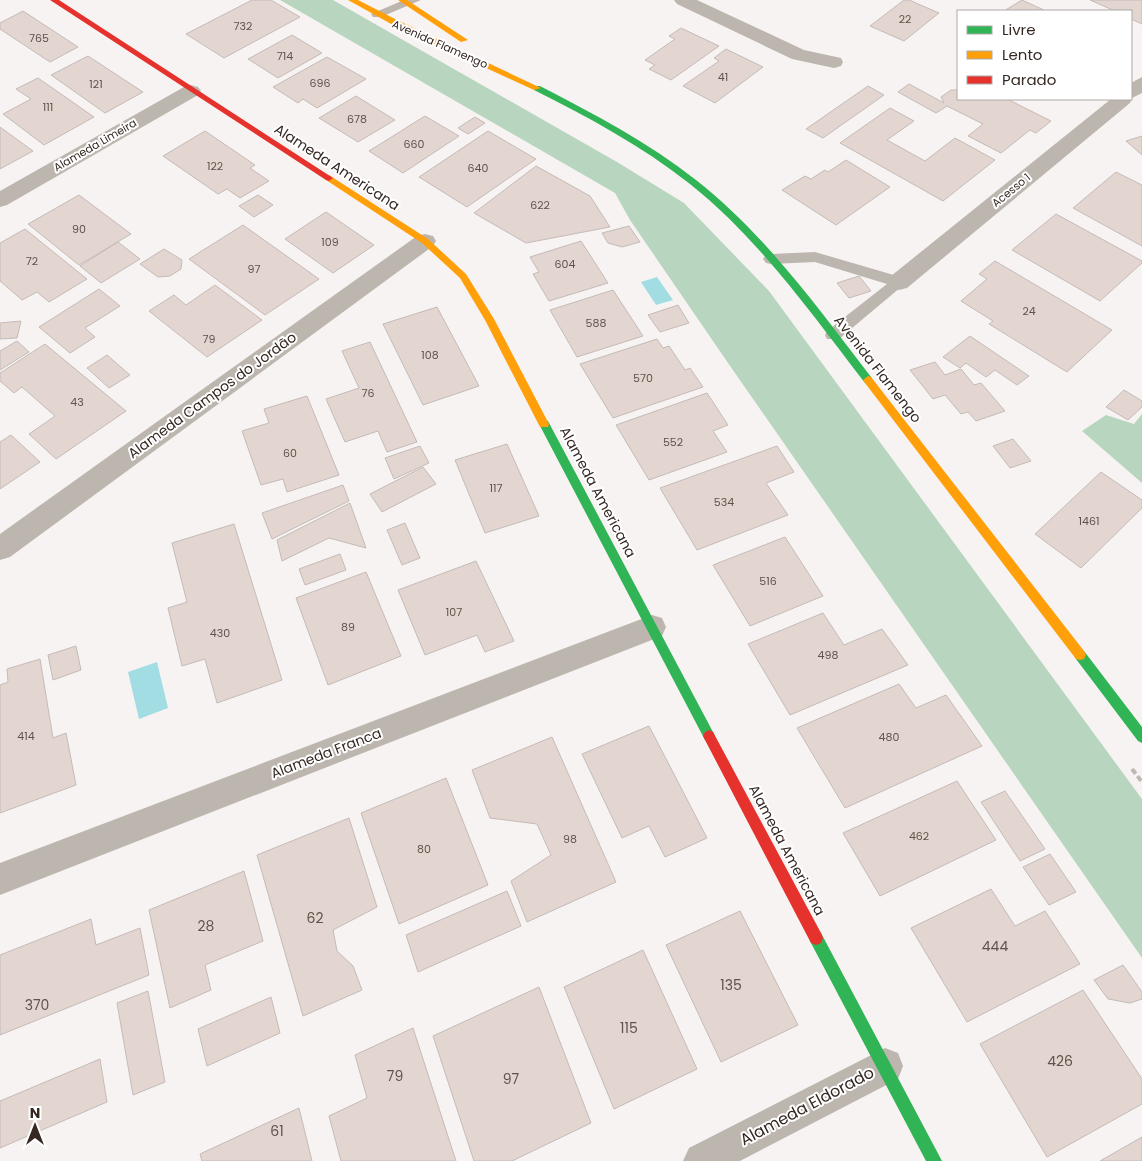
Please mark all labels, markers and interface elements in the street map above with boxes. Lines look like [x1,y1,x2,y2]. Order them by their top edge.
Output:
legend [957,10,1132,100]
house number: 22 [899,11,911,27]
street label: Avenida Flamengo [390,16,490,72]
house number: 732 [234,18,252,34]
text: Livre [1002,19,1035,40]
house number: 765 [29,30,49,46]
text: Lento [1002,44,1042,65]
house number: 714 [277,48,293,64]
house number: 41 [718,69,728,85]
text: Parado [1002,69,1056,90]
house number: 696 [310,75,330,91]
house number: 121 [89,76,103,92]
house number: 111 [43,99,53,115]
house number: 678 [347,111,367,127]
street label: Alameda Limeira [51,115,139,175]
street label: Alameda Americana [270,119,404,215]
house number: 660 [404,136,425,152]
house number: 122 [207,158,223,174]
house number: 640 [468,160,488,176]
street label: Acesso 1 [988,169,1034,211]
house number: 622 [530,197,550,213]
house number: 90 [72,221,86,237]
house number: 109 [321,234,339,250]
house number: 72 [26,253,38,269]
house number: 604 [555,256,575,272]
house number: 97 [248,261,260,277]
house number: 24 [1022,303,1036,319]
street label: Avenida Flamengo [830,311,926,427]
house number: 588 [586,315,606,331]
street label: Alameda Campos do Jordão [124,327,300,463]
house number: 79 [203,331,216,347]
house number: 108 [421,347,439,363]
house number: 570 [633,370,653,386]
house number: 76 [362,385,375,401]
house number: 43 [70,394,84,410]
street label: Alameda Americana [555,423,641,561]
house number: 552 [663,434,683,450]
house number: 60 [283,445,297,461]
house number: 117 [489,480,503,496]
house number: 534 [714,494,734,510]
house number: 1461 [1079,513,1099,529]
house number: 516 [759,573,777,589]
house number: 107 [446,604,462,620]
house number: 89 [341,619,355,635]
house number: 430 [210,625,230,641]
house number: 498 [818,647,838,663]
street label: Alameda Franca [268,723,384,783]
house number: 414 [17,728,35,744]
house number: 480 [879,729,899,745]
street label: Alameda Americana [744,781,830,919]
house number: 462 [909,828,929,844]
house number: 98 [563,831,577,847]
house number: 80 [417,841,431,857]
house number: 62 [307,908,323,928]
house number: 28 [198,916,215,936]
house number: 444 [982,936,1008,956]
house number: 135 [720,975,742,995]
house number: 370 [25,995,49,1015]
house number: 115 [620,1018,638,1038]
house number: 426 [1047,1051,1073,1071]
street label: Alameda Eldorado [736,1061,878,1151]
house number: 79 [387,1066,403,1086]
house number: 97 [503,1069,520,1089]
north arrow [10,1101,60,1151]
text: N [30,1103,40,1123]
house number: 61 [270,1121,284,1141]

